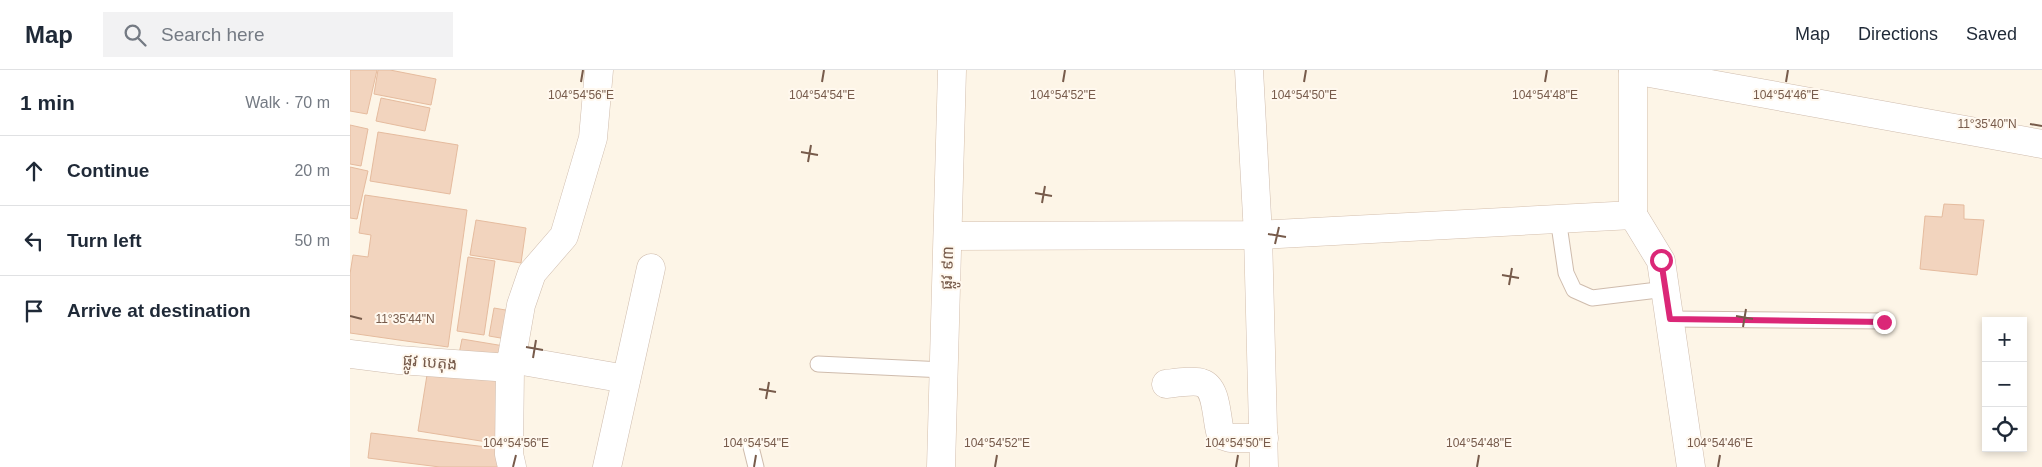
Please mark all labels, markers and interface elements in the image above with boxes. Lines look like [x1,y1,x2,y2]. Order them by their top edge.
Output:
search box [103,12,453,57]
text: Map [25,21,73,48]
icon: search [121,21,149,49]
text: Search here [161,24,265,45]
text: Map [1795,24,1830,44]
text: Directions [1858,24,1938,44]
text: Saved [1966,24,2017,44]
text: 104°54'56"E [548,88,614,102]
text: 104°54'54"E [789,88,855,102]
text: 104°54'52"E [1030,88,1096,102]
text: 104°54'50"E [1271,88,1337,102]
text: 104°54'48"E [1512,88,1578,102]
text: 104°54'46"E [1753,88,1819,102]
text: 1 min [20,91,75,114]
text: Walk · 70 m [245,94,330,111]
text: 11°35'40"N [1957,117,2017,131]
icon: ahead [20,157,48,185]
text: Continue [67,160,149,181]
text: 20 m [294,162,330,179]
icon: left [20,227,48,255]
text: Turn left [67,230,142,251]
text: 50 m [294,232,330,249]
street label: ផ្លូវ ៩៣ [938,246,962,290]
route start [1650,249,1673,272]
icon: arrive [20,297,48,325]
text: Arrive at destination [67,300,251,321]
route end [1873,311,1896,334]
text: 11°35'44"N [375,312,435,326]
map controls [1982,317,2027,452]
button: + [1982,317,2027,362]
street label: ផ្លូវ បេតុង [401,351,458,379]
button: − [1982,362,2027,407]
button: locate [1982,407,2027,452]
text: 104°54'56"E [483,436,549,450]
text: 104°54'54"E [723,436,789,450]
text: 104°54'52"E [964,436,1030,450]
text: 104°54'50"E [1205,436,1271,450]
text: 104°54'48"E [1446,436,1512,450]
text: 104°54'46"E [1687,436,1753,450]

